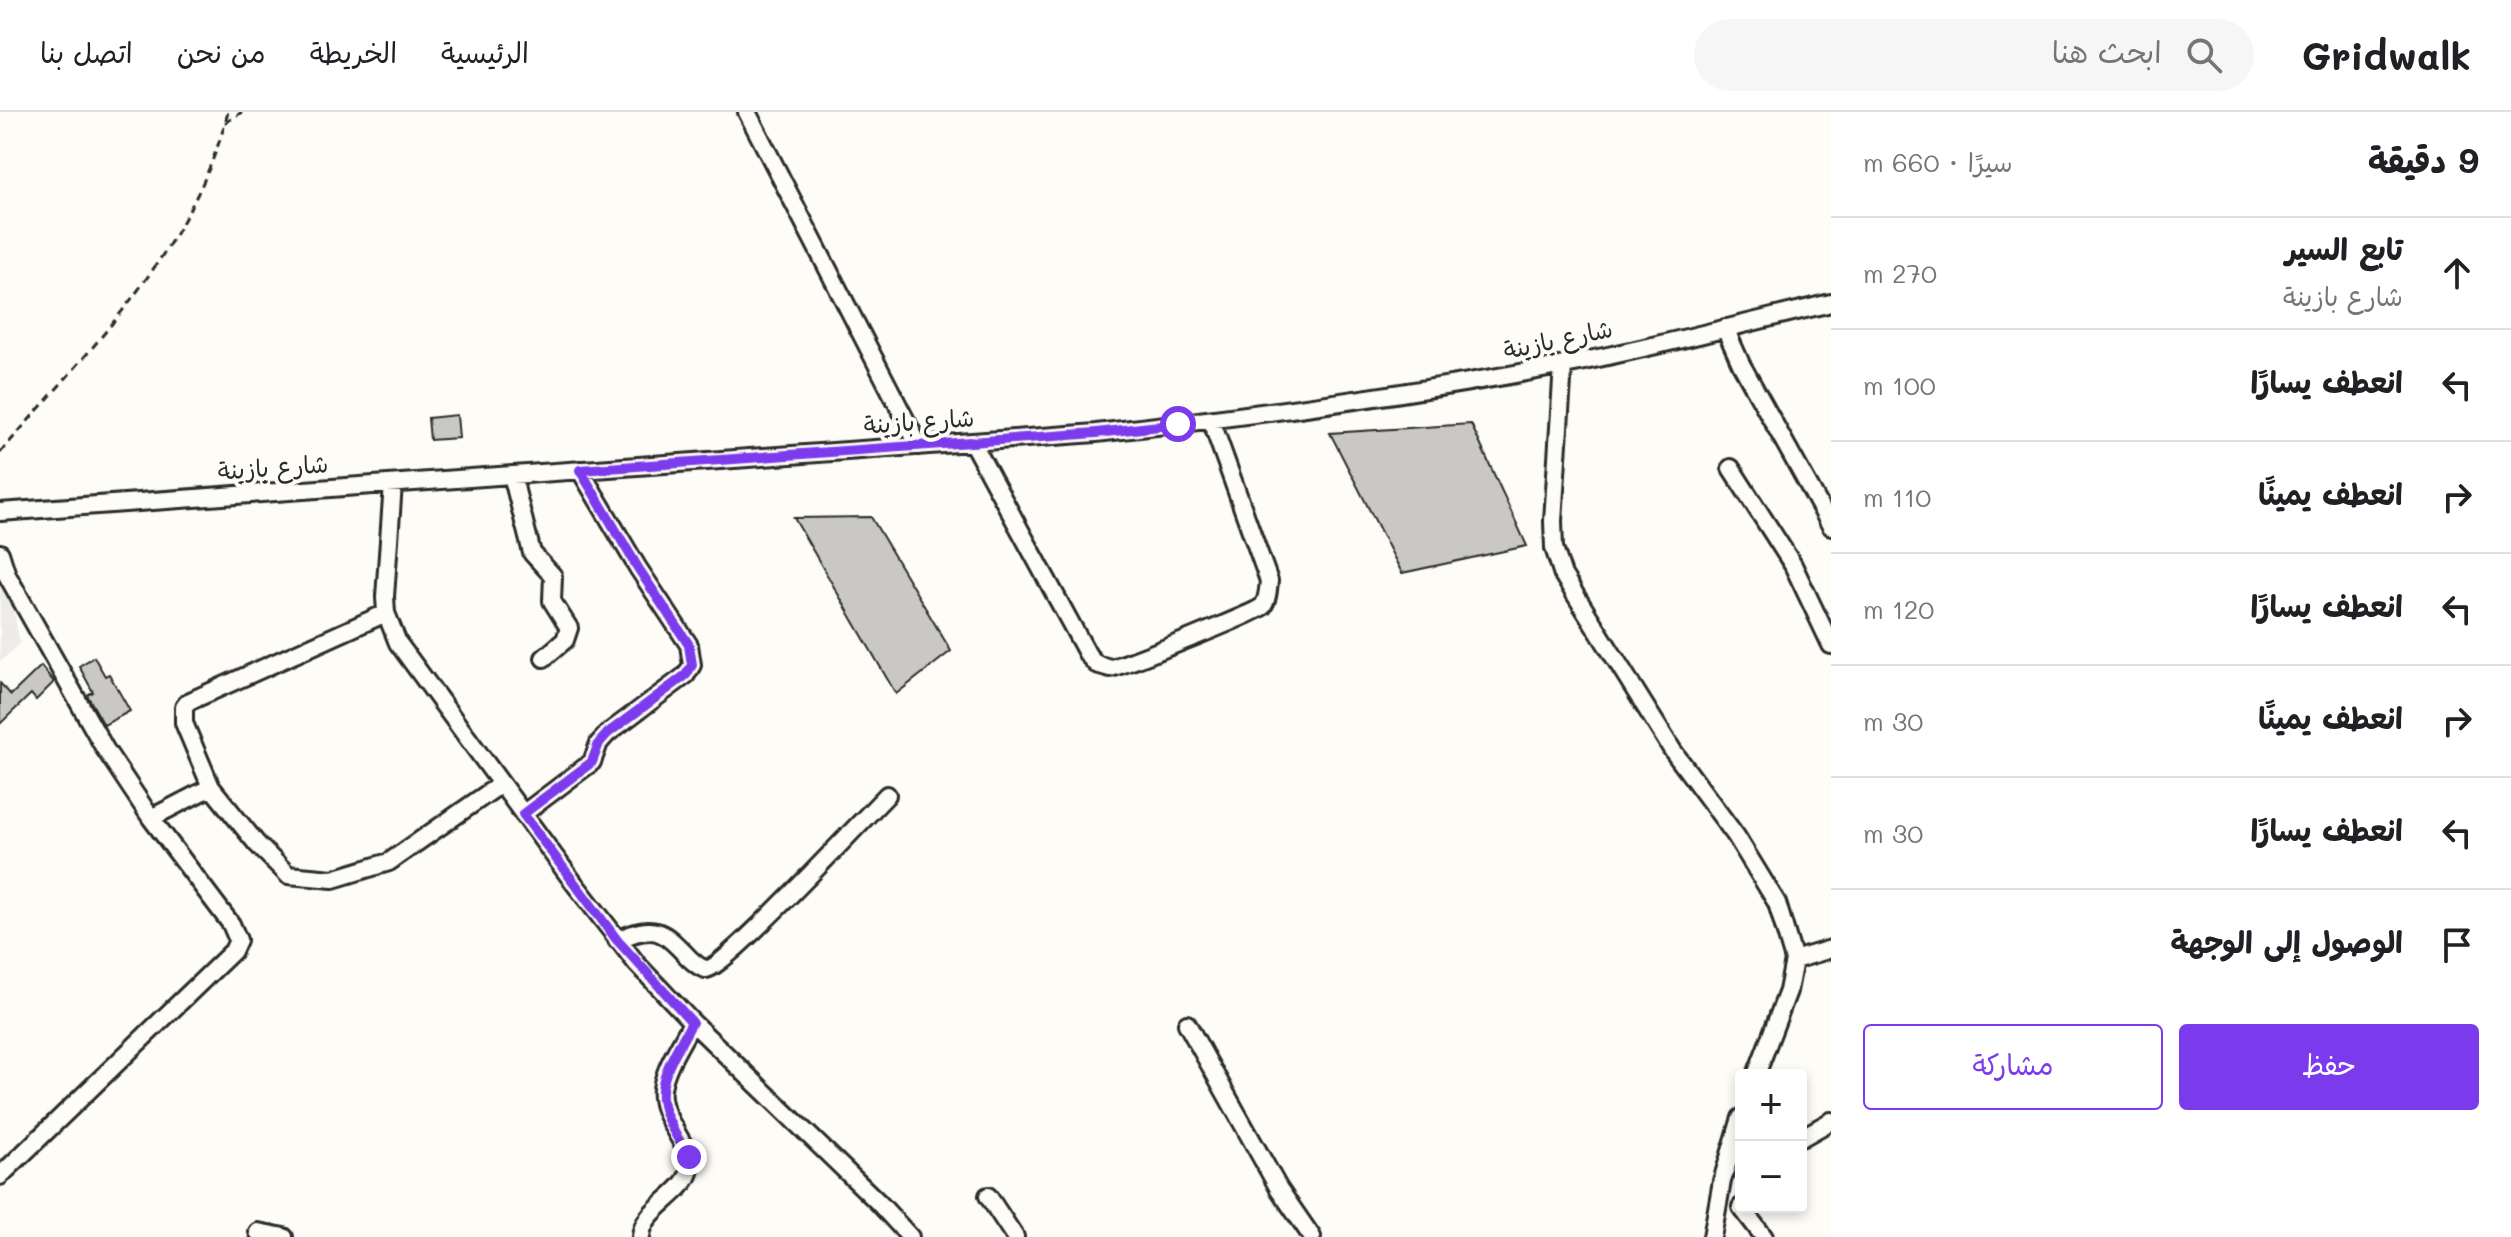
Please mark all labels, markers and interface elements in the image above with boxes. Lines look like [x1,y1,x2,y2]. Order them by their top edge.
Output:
search box [1694,19,2254,91]
text: Gridwalk [2302,30,2471,80]
text: ابحث هنا [2052,31,2162,71]
icon: search [2182,33,2226,77]
text: اتصل بنا [40,34,133,70]
text: من نحن [177,34,266,70]
text: الخريطة [310,34,397,70]
text: الرئيسية [441,34,529,70]
text: 9 دقيقة [2368,137,2479,182]
text: سيرًا · 660 m [1863,145,2013,179]
text: تابع السير [2285,228,2403,268]
icon: ahead [2435,251,2479,295]
text: 270 m [1863,256,1937,290]
text: شارع بازينة [2283,279,2403,313]
street label: شارع بازينة [1500,312,1616,368]
text: انعطف يسارًا [2250,361,2403,401]
icon: left [2435,363,2479,407]
text: 100 m [1863,368,1936,402]
street label: شارع بازينة [863,401,975,443]
route start [1160,406,1196,442]
street label: شارع بازينة [217,447,329,489]
text: انعطف يمينًا [2258,473,2403,513]
icon: right [2435,475,2479,519]
text: 110 m [1863,480,1931,514]
text: انعطف يسارًا [2250,585,2403,625]
icon: left [2435,587,2479,631]
text: 120 m [1863,592,1934,626]
text: انعطف يمينًا [2258,697,2403,737]
icon: right [2435,699,2479,743]
text: 30 m [1863,704,1923,738]
text: انعطف يسارًا [2250,809,2403,849]
icon: left [2435,811,2479,855]
text: 30 m [1863,816,1923,850]
text: الوصول إلى الوجهة [2170,921,2403,961]
icon: arrive [2435,923,2479,967]
button: مشاركة [1863,1024,2163,1110]
button: حفظ [2179,1024,2479,1110]
map controls [1735,1069,1807,1213]
button: + [1735,1069,1807,1141]
route end [671,1139,707,1175]
button: − [1735,1141,1807,1213]

